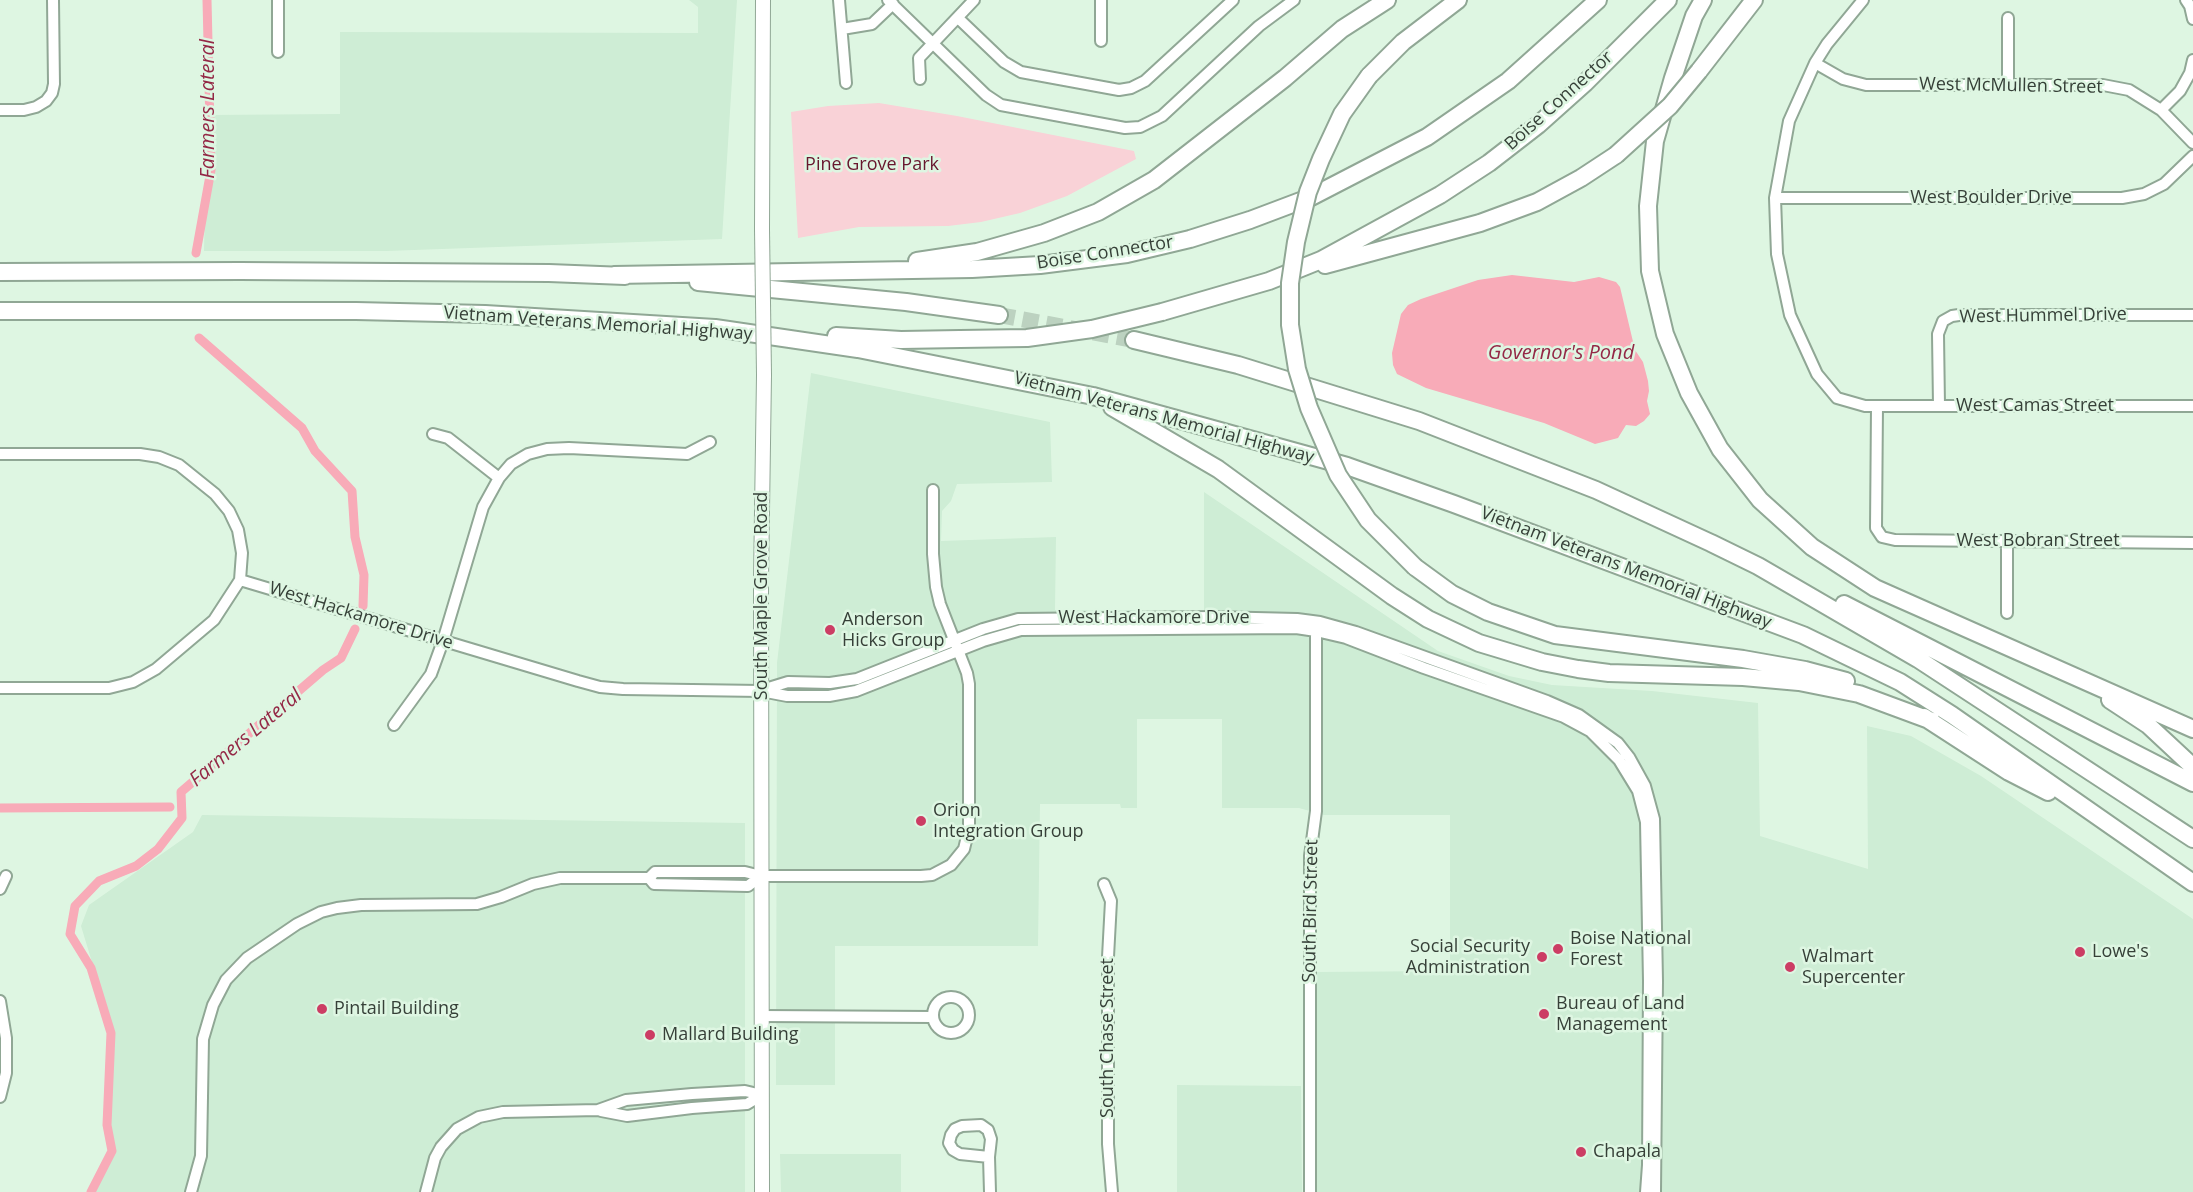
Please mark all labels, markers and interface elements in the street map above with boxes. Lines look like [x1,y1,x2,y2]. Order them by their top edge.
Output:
water label: Farmers Lateral [196,39,220,179]
street label: Boise Connector [1501,47,1617,155]
street label: West McMullen Street [1919,74,2103,98]
park label: Pine Grove Park [805,154,939,176]
street label: West Boulder Drive [1910,187,2072,209]
street label: Boise Connector [1035,232,1175,274]
street label: Vietnam Veterans Memorial Highway [443,302,753,346]
street label: West Hummel Drive [1959,304,2127,328]
water label: Governor's Pond [1488,341,1634,365]
street label: Vietnam Veterans Memorial Highway [1012,367,1316,469]
street label: West Camas Street [1956,395,2114,417]
street label: South Maple Grove Road [751,492,773,700]
street label: Vietnam Veterans Memorial Highway [1478,502,1774,634]
street label: West Bobran Street [1956,530,2120,552]
street label: West Hackamore Drive [266,578,456,654]
street label: West Hackamore Drive [1058,607,1250,629]
place label: Anderson Hicks Group [842,609,944,652]
marker: Anderson Hicks Group [823,623,837,637]
water label: Farmers Lateral [185,684,307,792]
place label: Orion Integration Group [933,800,1084,842]
marker: Orion Integration Group [914,814,928,828]
street label: South Bird Street [1299,839,1323,983]
place label: Boise National Forest [1570,928,1691,970]
place label: Social Security Administration [1406,936,1530,978]
place label: Lowe's [2092,941,2149,963]
marker: Boise National Forest [1551,942,1565,956]
marker: Lowe's [2073,945,2087,959]
place label: Walmart Supercenter [1802,946,1905,988]
marker: Social Security Administration [1535,950,1549,964]
street label: South Chase Street [1097,958,1119,1118]
marker: Walmart Supercenter [1783,960,1797,974]
place label: Bureau of Land Management [1556,993,1685,1036]
place label: Pintail Building [334,998,459,1020]
marker: Pintail Building [315,1002,329,1016]
marker: Bureau of Land Management [1537,1007,1551,1021]
place label: Mallard Building [662,1024,798,1046]
marker: Mallard Building [643,1028,657,1042]
place label: Chapala [1593,1141,1661,1163]
marker: Chapala [1574,1145,1588,1159]

